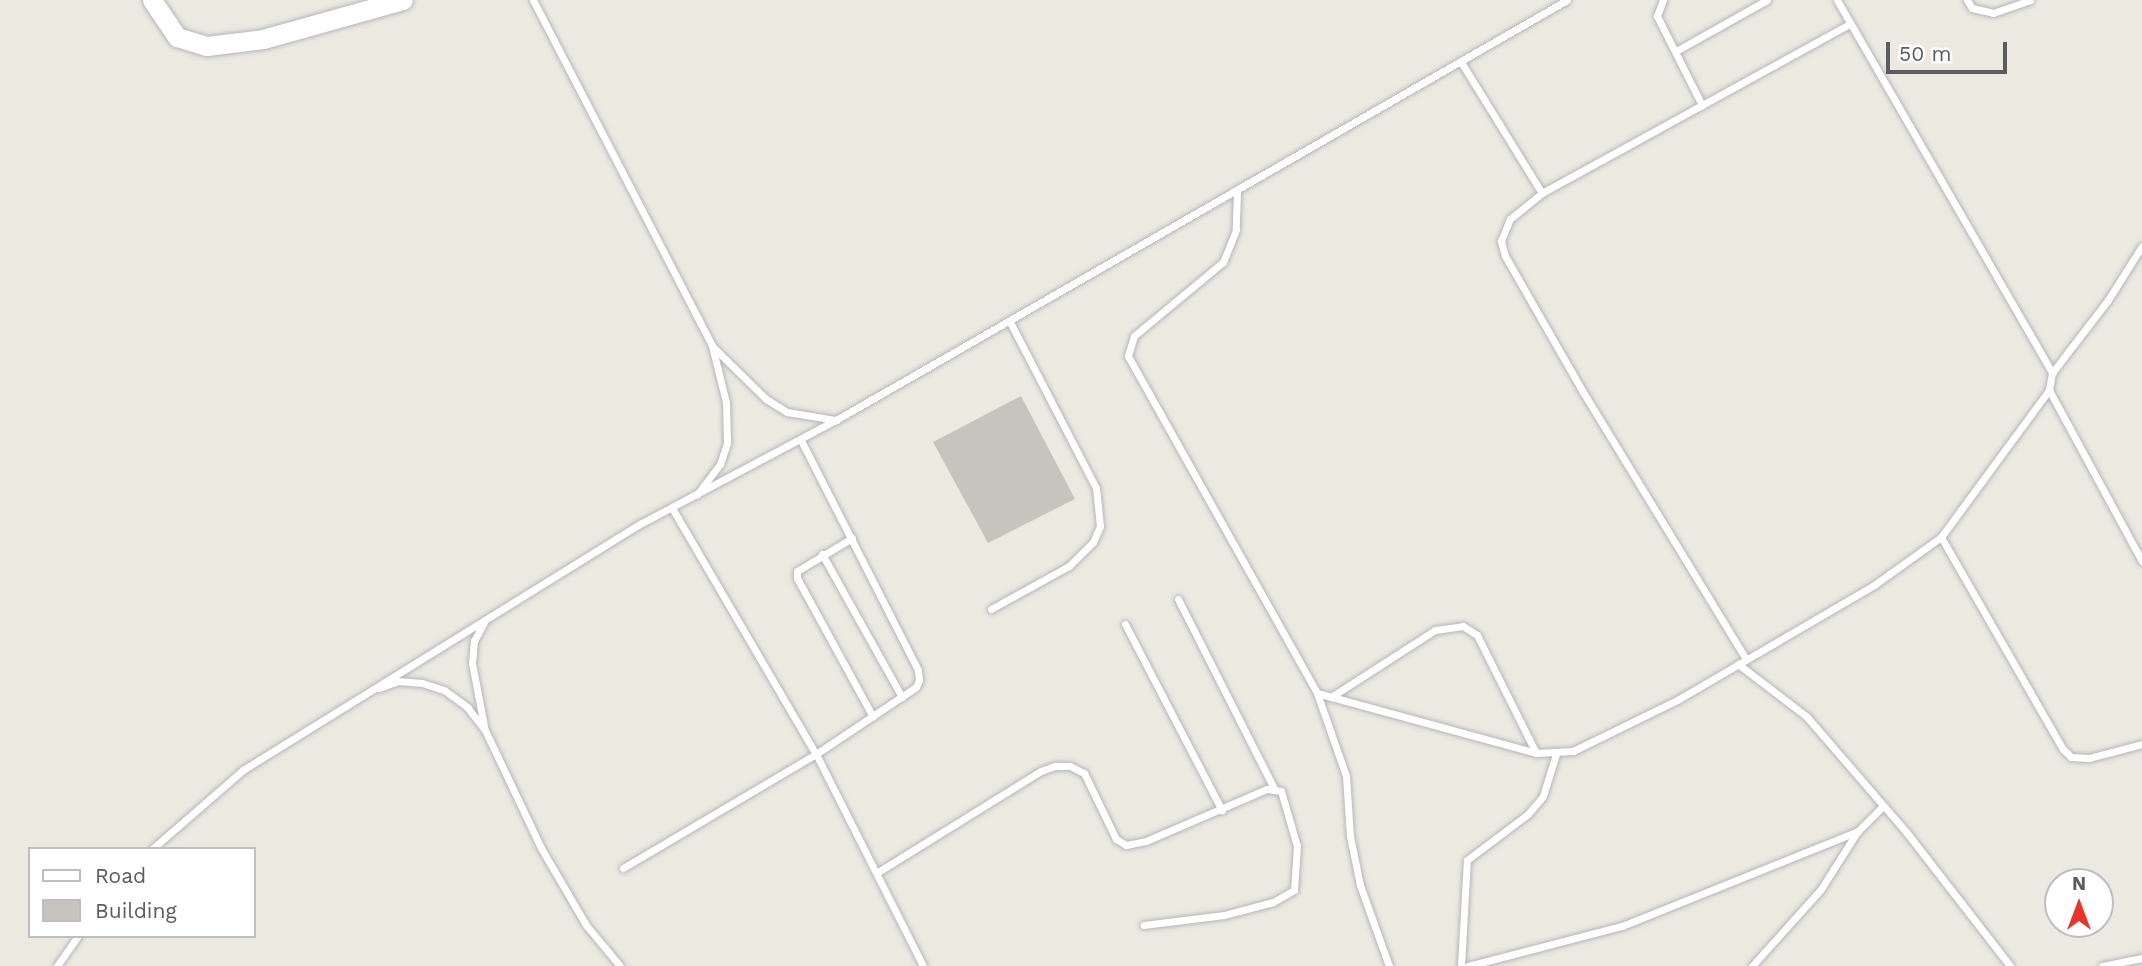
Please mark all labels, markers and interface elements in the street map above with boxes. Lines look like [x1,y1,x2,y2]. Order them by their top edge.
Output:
scale bar [1890,28,2011,72]
text: 50 m [1899,41,1951,66]
legend [28,847,256,938]
text: Road [95,863,146,888]
north arrow [2044,868,2114,938]
text: N [2072,872,2086,895]
text: Building [95,898,177,923]

